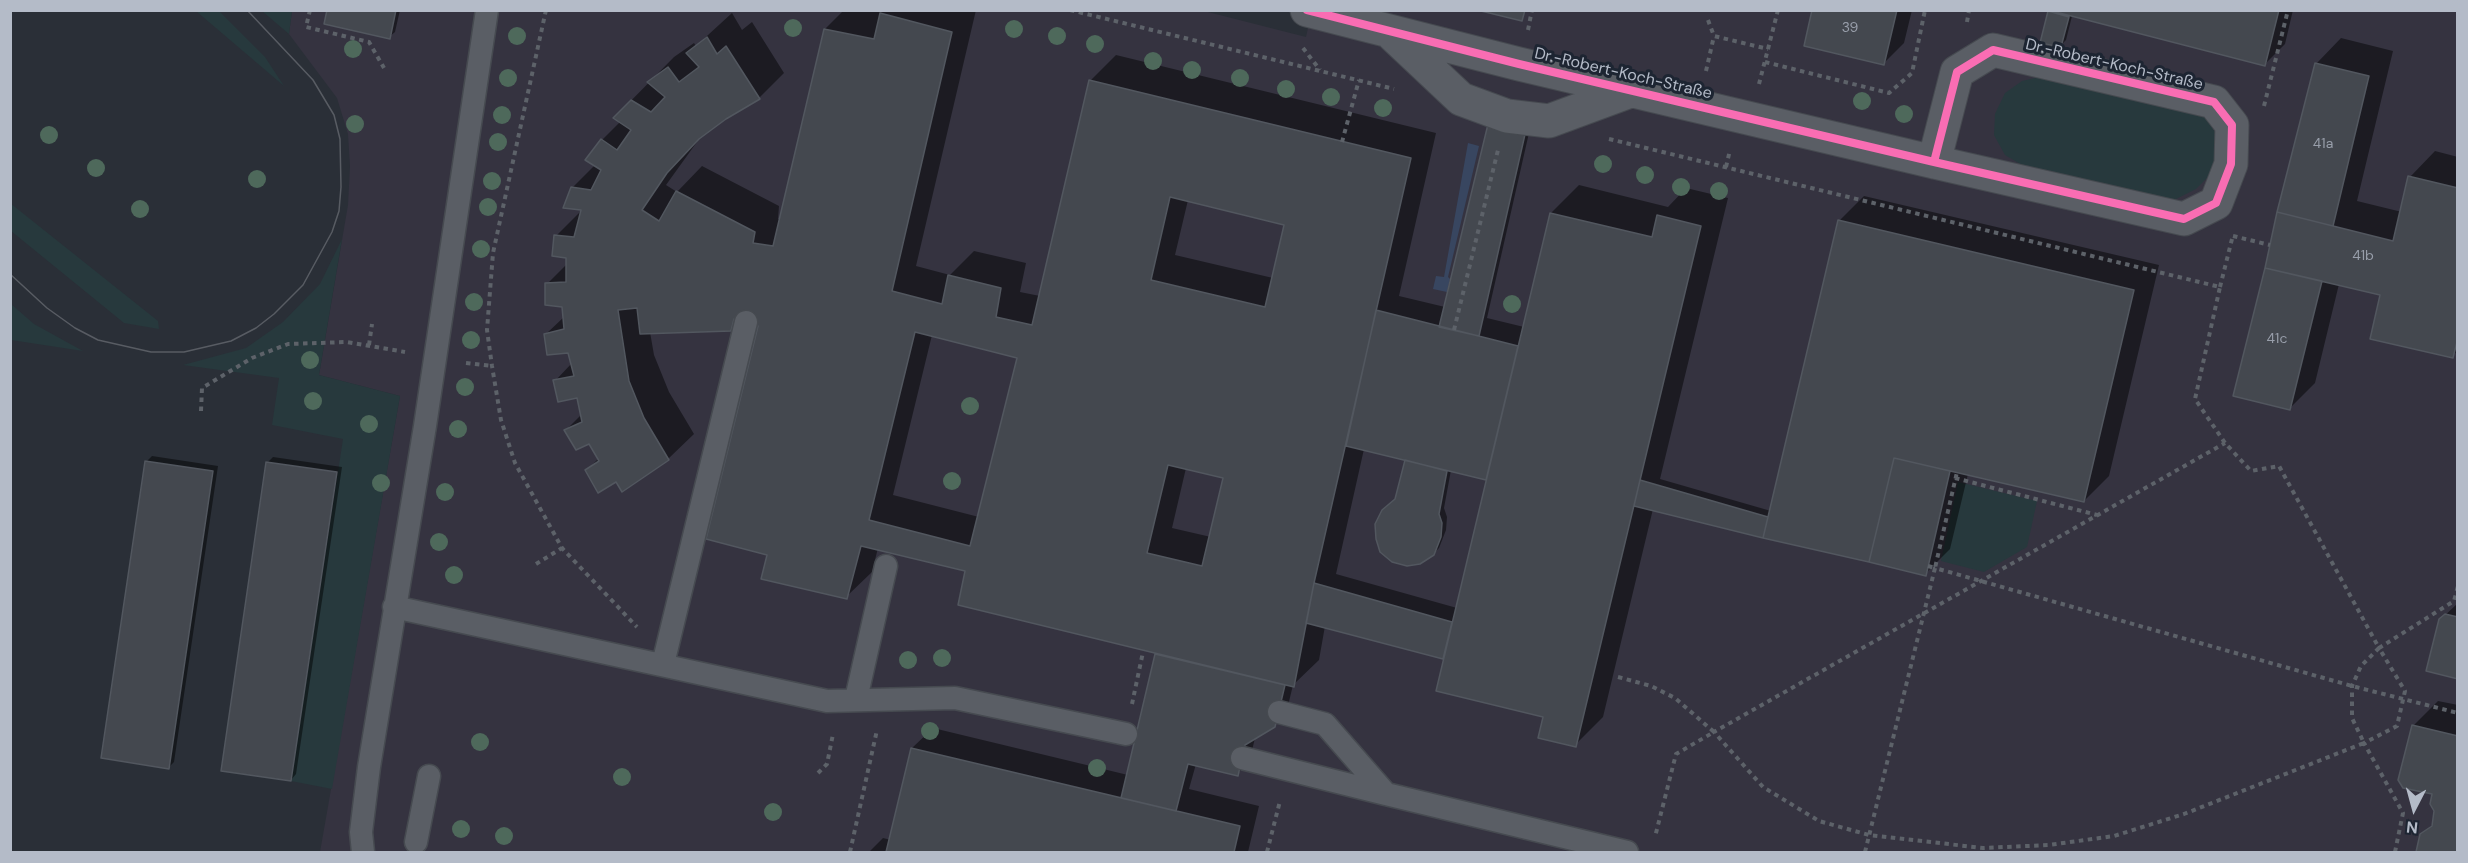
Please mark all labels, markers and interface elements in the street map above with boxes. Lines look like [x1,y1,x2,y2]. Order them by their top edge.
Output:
house number: 39 [1842,20,1858,36]
street label: Dr.-Robert-Koch-Straße [2023,35,2205,95]
street label: Dr.-Robert-Koch-Straße [1532,44,1714,104]
house number: 41a [2313,136,2333,152]
house number: 41b [2352,248,2374,264]
house number: 41c [2267,331,2287,347]
north arrow [2384,779,2444,839]
text: N [2405,816,2419,838]

